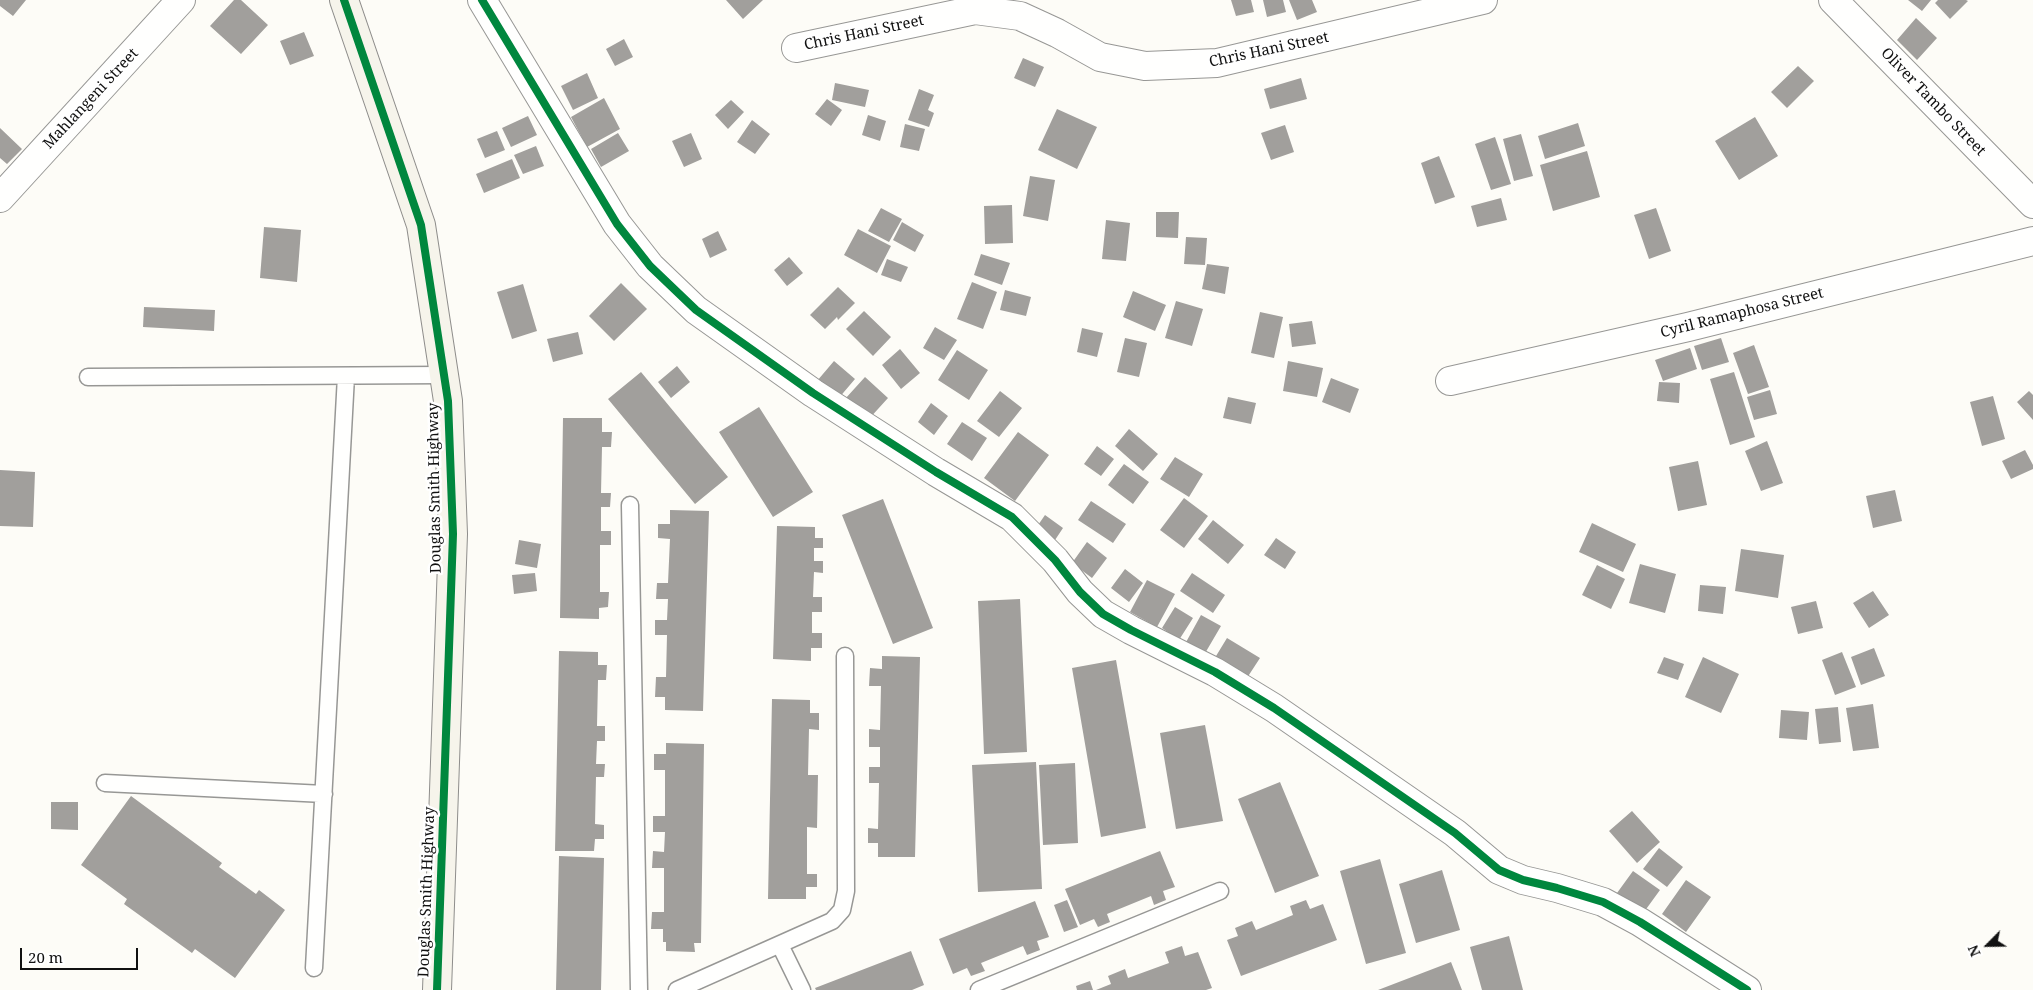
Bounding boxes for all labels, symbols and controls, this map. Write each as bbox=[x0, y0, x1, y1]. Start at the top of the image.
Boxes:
street label: Chris Hani Street bbox=[803, 12, 925, 54]
street label: Chris Hani Street bbox=[1208, 29, 1330, 71]
street label: Oliver Tambo Street bbox=[1877, 44, 1989, 160]
street label: Mahlangeni Street bbox=[40, 45, 142, 153]
street label: Cyril Ramaphosa Street bbox=[1659, 284, 1825, 342]
street label: Douglas Smith Highway bbox=[425, 403, 445, 573]
street label: Douglas Smith Highway bbox=[415, 806, 439, 978]
north arrow bbox=[1963, 920, 2013, 970]
scale bar bbox=[22, 938, 140, 970]
text: N bbox=[1963, 942, 1985, 960]
text: 20 m bbox=[28, 947, 63, 967]

